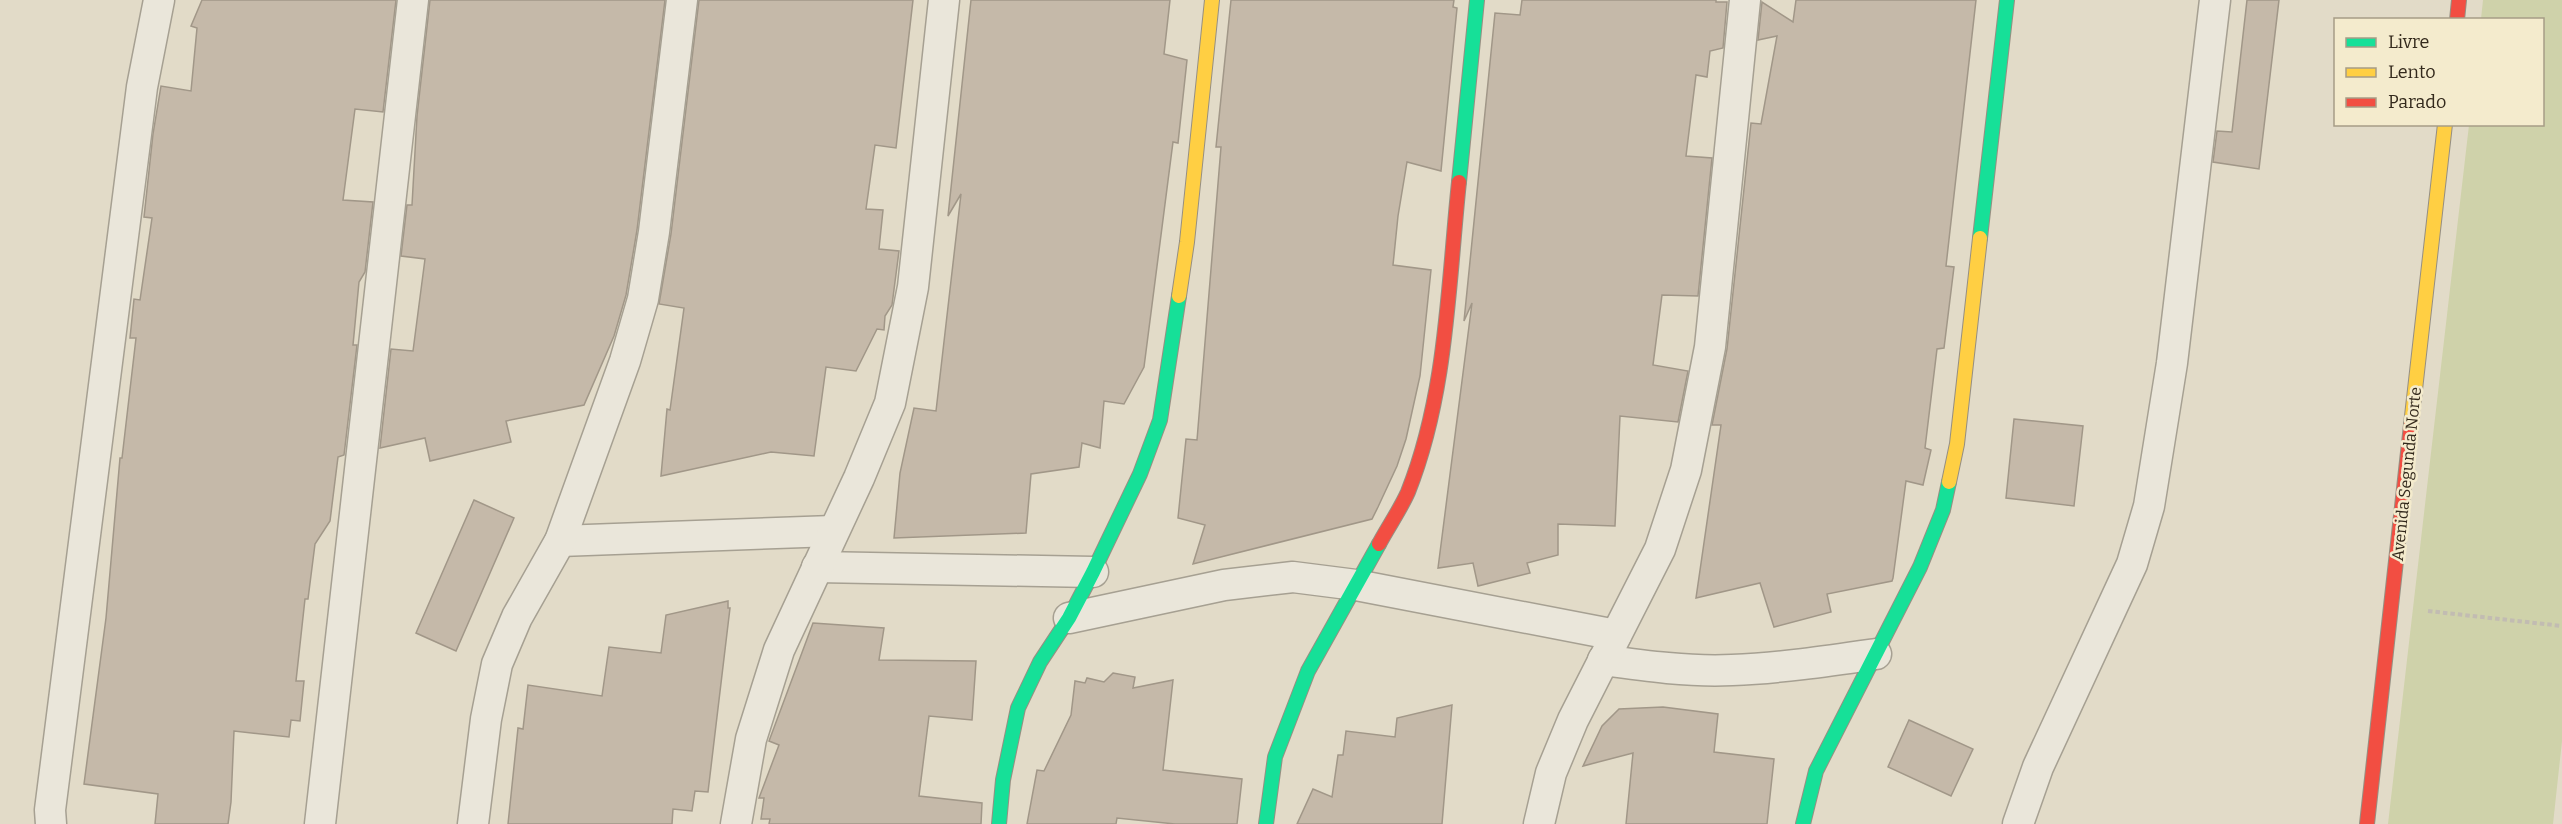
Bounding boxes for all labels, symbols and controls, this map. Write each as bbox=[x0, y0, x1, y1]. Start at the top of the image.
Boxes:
legend bbox=[2334, 18, 2544, 126]
text: Livre bbox=[2388, 31, 2429, 53]
text: Lento bbox=[2388, 61, 2436, 83]
text: Parado bbox=[2388, 91, 2446, 113]
street label: Avenida Segunda Norte bbox=[2388, 386, 2425, 562]

